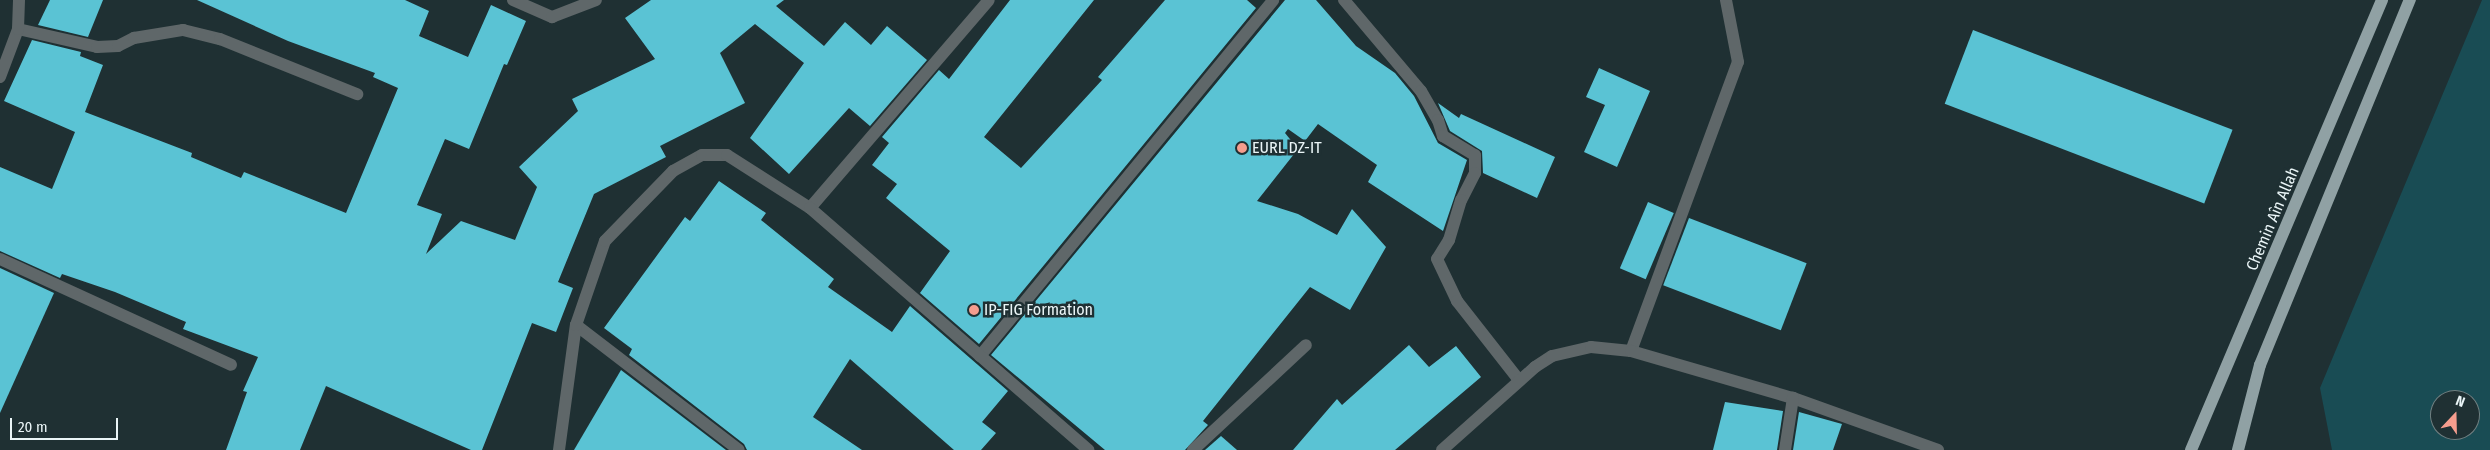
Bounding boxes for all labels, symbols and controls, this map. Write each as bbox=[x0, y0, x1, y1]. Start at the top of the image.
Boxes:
place label: EURL DZ-IT bbox=[1252, 138, 1322, 158]
marker: EURL DZ-IT bbox=[1236, 142, 1248, 154]
street label: Chemin Aîn Allah bbox=[2243, 164, 2303, 274]
place label: IP-FIG Formation bbox=[984, 300, 1093, 320]
marker: IP-FIG Formation bbox=[968, 304, 980, 316]
north arrow bbox=[2430, 390, 2480, 440]
text: N bbox=[2453, 392, 2467, 411]
scale bar bbox=[12, 408, 120, 440]
text: 20 m bbox=[18, 418, 48, 436]

